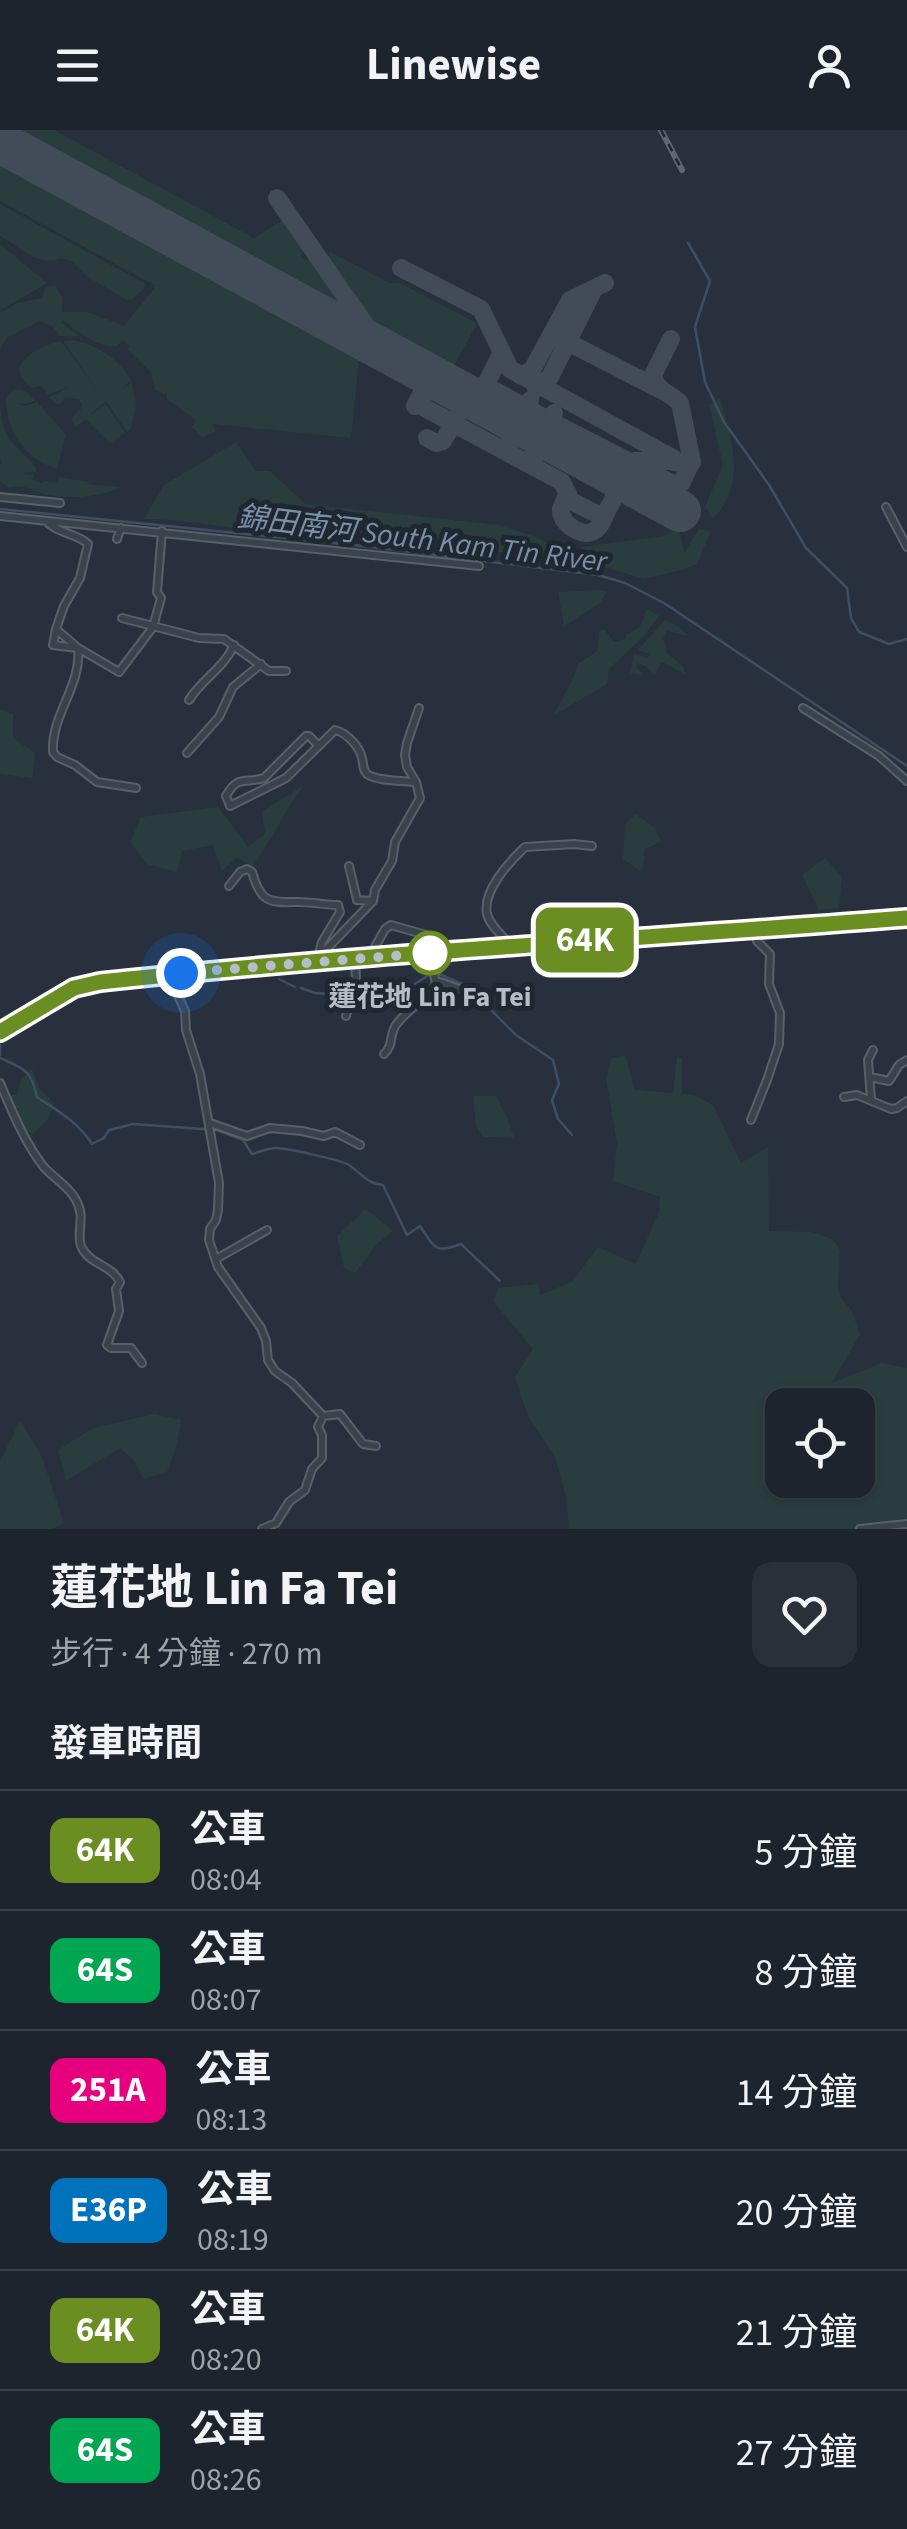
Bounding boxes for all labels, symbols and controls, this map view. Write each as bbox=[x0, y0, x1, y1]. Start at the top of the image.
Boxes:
text: Linewise bbox=[366, 33, 541, 97]
icon: menu bbox=[50, 38, 105, 93]
icon: person bbox=[802, 38, 857, 93]
water label: 錦田南河 South Kam Tin River bbox=[235, 495, 611, 584]
line badge: 64K bbox=[528, 908, 642, 972]
text: 64K bbox=[556, 915, 614, 965]
marker: 蓮花地 Lin Fa Tei bbox=[409, 932, 451, 974]
your location bbox=[156, 948, 206, 998]
place label: 蓮花地 Lin Fa Tei bbox=[328, 977, 532, 1017]
map controls bbox=[765, 1388, 875, 1498]
button: locate bbox=[765, 1388, 875, 1498]
text: 蓮花地 Lin Fa Tei bbox=[50, 1555, 398, 1623]
button: heart bbox=[752, 1562, 857, 1667]
text: 步行 · 4 分鐘 · 270 m bbox=[50, 1631, 322, 1677]
text: 發車時間 bbox=[50, 1717, 202, 1771]
text: 公車 bbox=[190, 1803, 266, 1857]
text: 64K bbox=[76, 1825, 134, 1875]
text: 5 分鐘 bbox=[755, 1826, 857, 1880]
text: 08:04 bbox=[190, 1857, 262, 1903]
text: 公車 bbox=[190, 1923, 266, 1977]
text: 64S bbox=[77, 1945, 133, 1995]
text: 8 分鐘 bbox=[755, 1946, 857, 2000]
text: 08:07 bbox=[190, 1977, 262, 2023]
text: 公車 bbox=[196, 2043, 272, 2097]
text: 251A bbox=[70, 2065, 146, 2115]
text: 14 分鐘 bbox=[736, 2066, 857, 2120]
text: 08:13 bbox=[196, 2097, 267, 2143]
text: 公車 bbox=[197, 2163, 273, 2217]
text: E36P bbox=[70, 2185, 147, 2235]
text: 20 分鐘 bbox=[736, 2186, 857, 2240]
text: 08:19 bbox=[197, 2217, 269, 2263]
text: 公車 bbox=[190, 2283, 266, 2337]
text: 64K bbox=[76, 2305, 134, 2355]
text: 21 分鐘 bbox=[736, 2306, 857, 2360]
text: 08:20 bbox=[190, 2337, 262, 2383]
text: 公車 bbox=[190, 2403, 266, 2457]
text: 64S bbox=[77, 2425, 133, 2475]
text: 27 分鐘 bbox=[736, 2426, 857, 2480]
text: 08:26 bbox=[190, 2457, 262, 2503]

